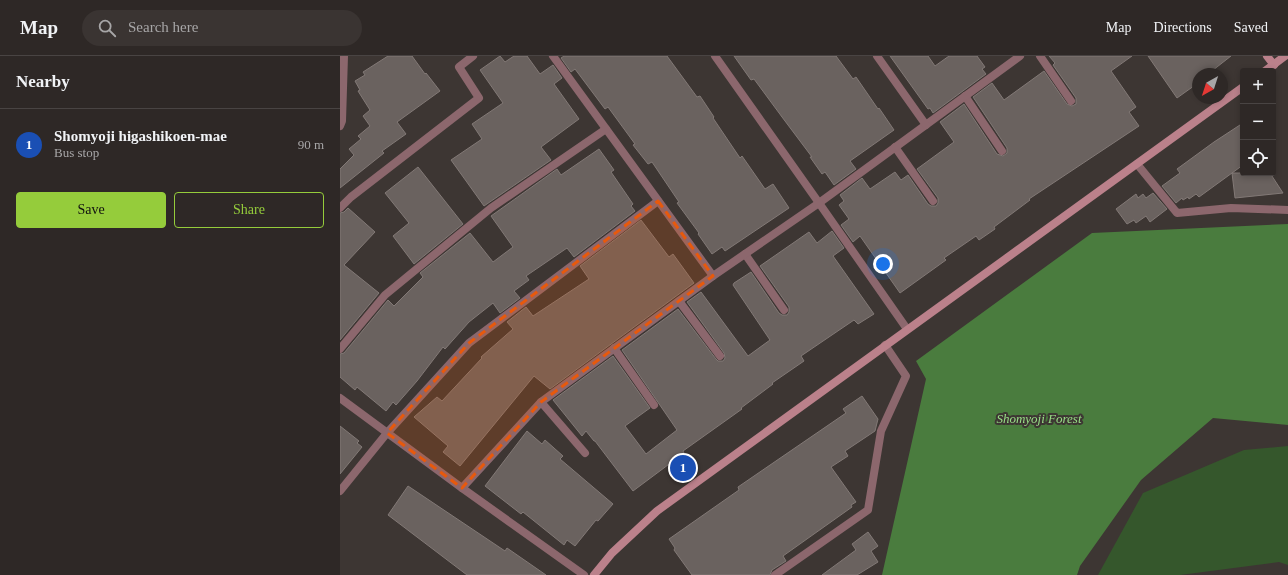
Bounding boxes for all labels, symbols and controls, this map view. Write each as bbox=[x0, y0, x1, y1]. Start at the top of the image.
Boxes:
search box bbox=[82, 10, 362, 46]
text: Map bbox=[20, 17, 58, 38]
icon: search bbox=[96, 17, 118, 39]
text: Search here bbox=[128, 19, 198, 35]
text: Map bbox=[1106, 20, 1131, 35]
text: Directions bbox=[1153, 20, 1212, 35]
text: Saved bbox=[1234, 20, 1268, 35]
north arrow bbox=[1192, 68, 1228, 104]
map controls bbox=[1240, 68, 1276, 176]
button: + bbox=[1240, 68, 1276, 104]
text: Nearby bbox=[16, 72, 70, 91]
button: − bbox=[1240, 104, 1276, 140]
text: Shomyoji higashikoen-mae bbox=[54, 128, 227, 144]
text: 1 bbox=[26, 137, 32, 152]
text: 90 m bbox=[298, 137, 324, 152]
button: locate bbox=[1240, 140, 1276, 176]
text: Bus stop bbox=[54, 145, 99, 160]
button: Save bbox=[16, 192, 166, 228]
button: Share bbox=[174, 192, 324, 228]
your location bbox=[873, 254, 893, 274]
park label: Shomyoji Forest bbox=[996, 411, 1082, 426]
pin: 1 bbox=[670, 453, 696, 483]

